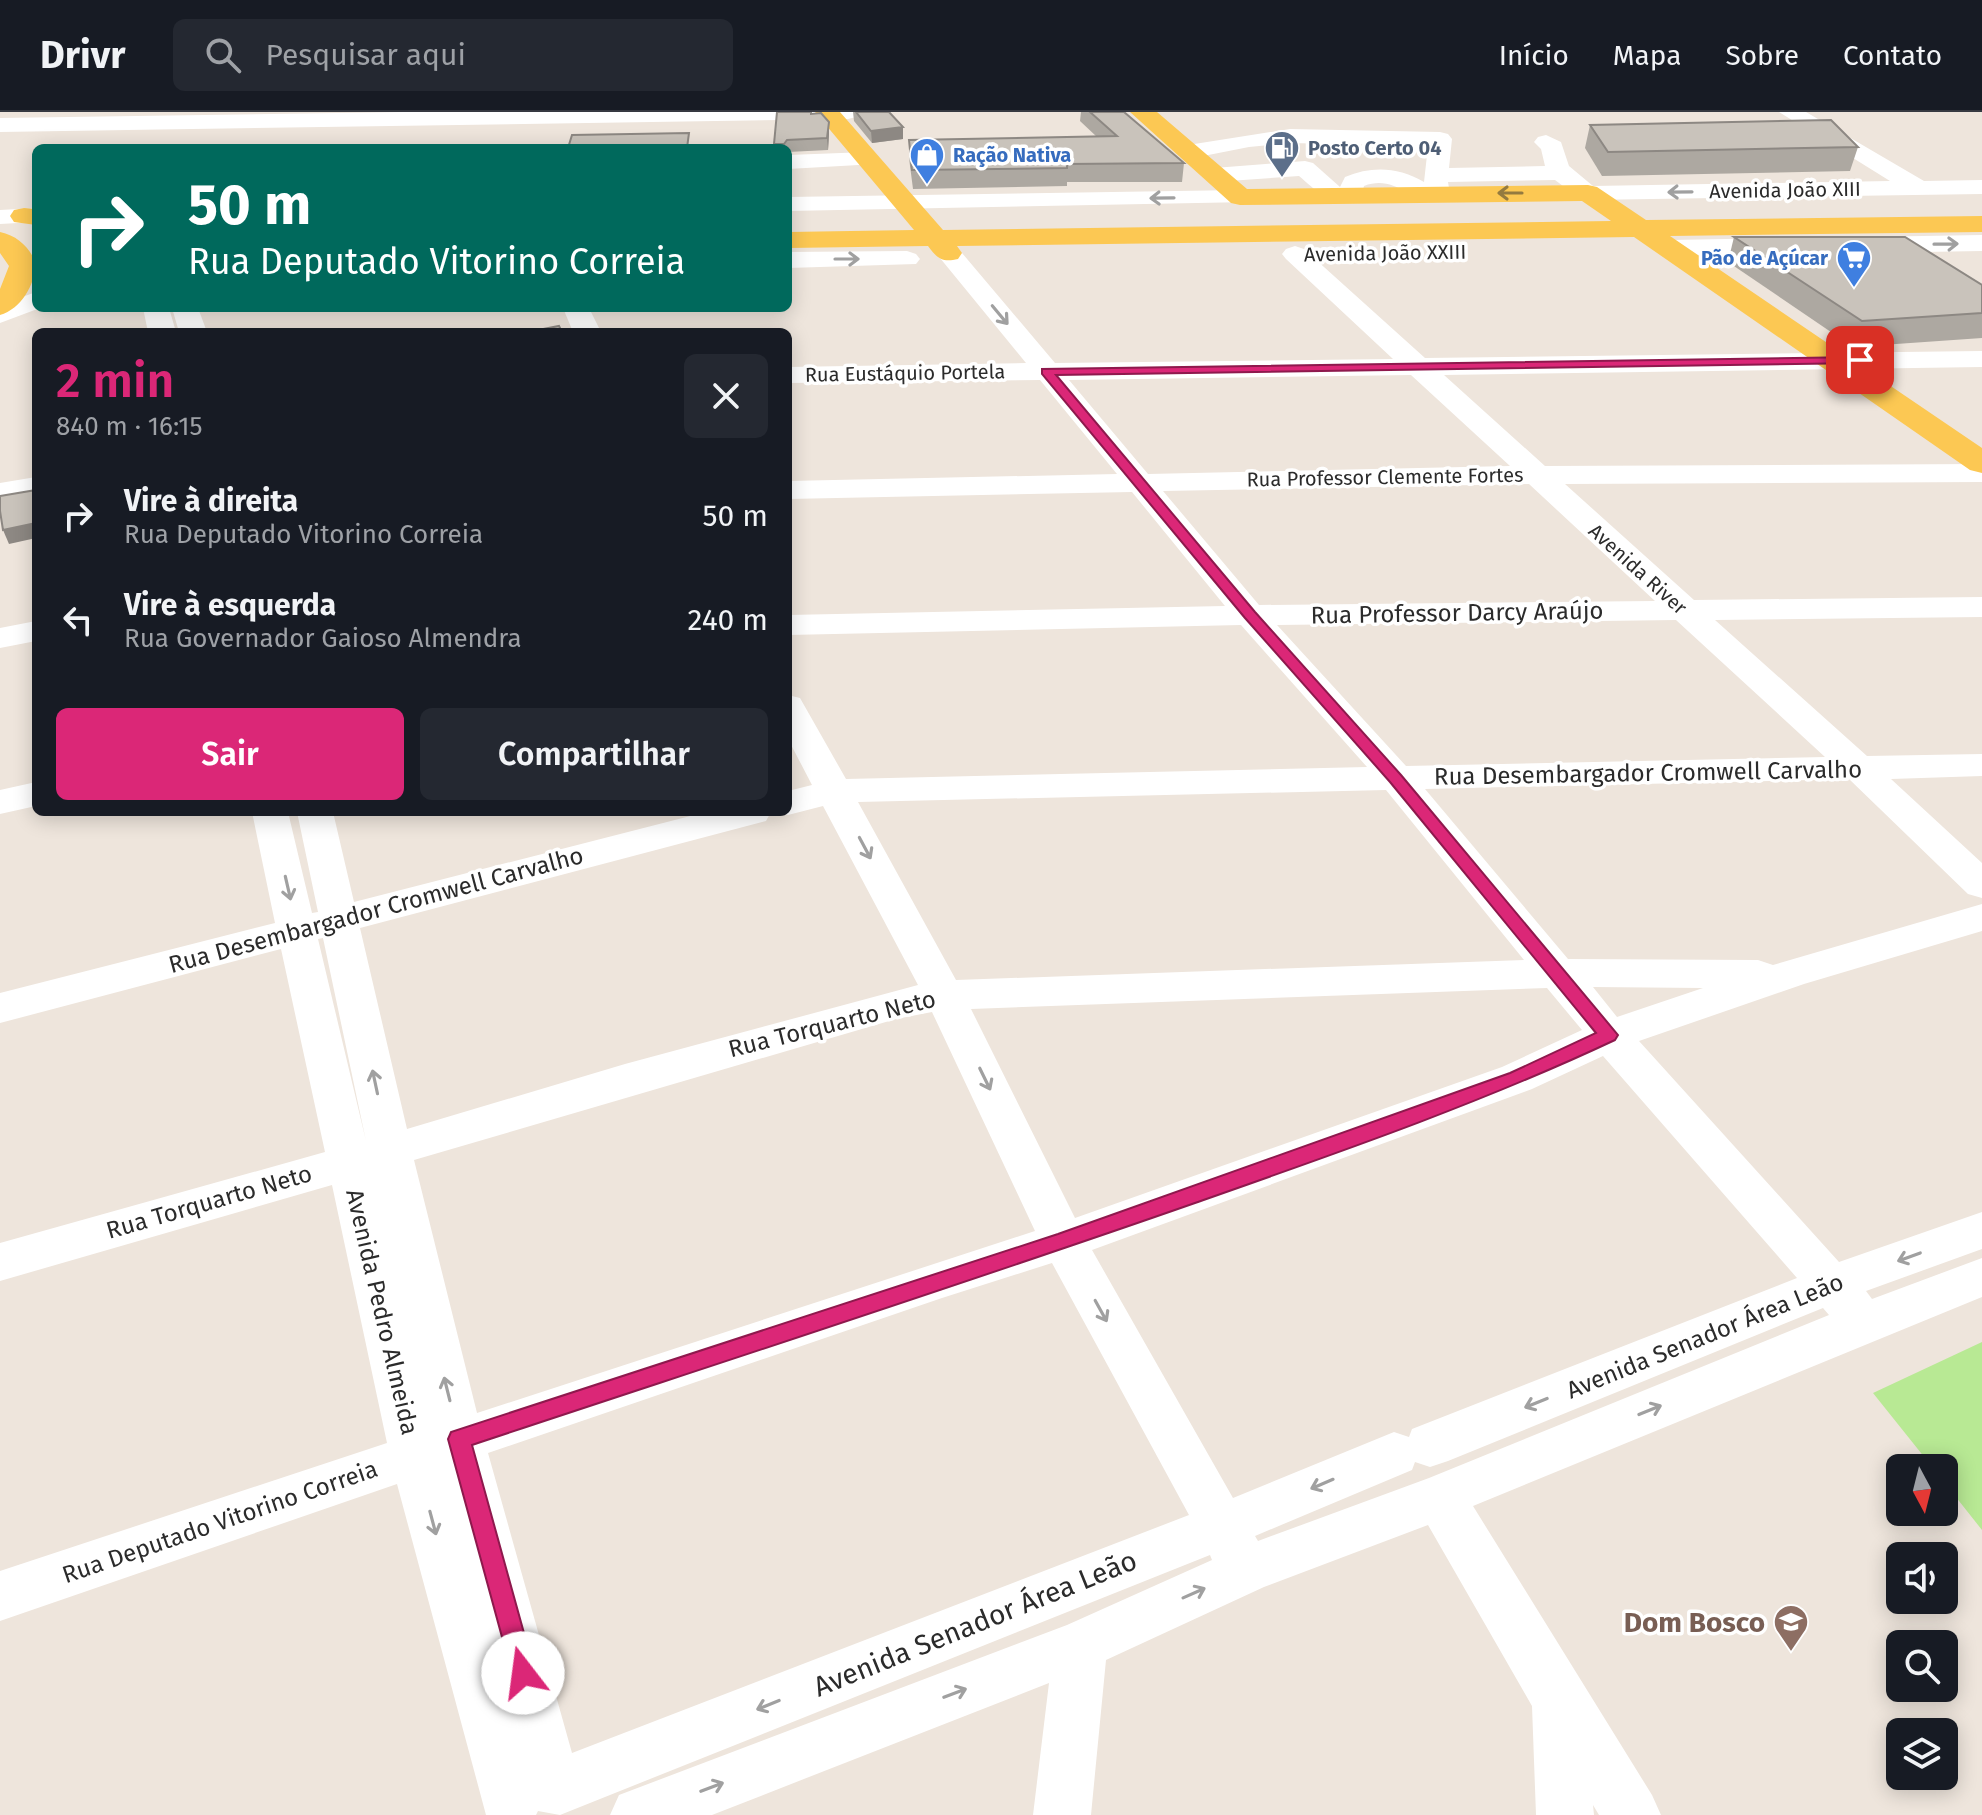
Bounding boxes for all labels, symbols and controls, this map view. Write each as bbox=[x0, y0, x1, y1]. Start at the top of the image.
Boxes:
search box bbox=[173, 19, 733, 91]
text: Drivr bbox=[40, 32, 125, 78]
icon: search bbox=[201, 33, 245, 77]
text: Pesquisar aqui bbox=[265, 37, 466, 73]
text: Início bbox=[1499, 39, 1569, 72]
text: Mapa bbox=[1613, 39, 1681, 72]
text: Sobre bbox=[1725, 39, 1799, 72]
text: Contato bbox=[1843, 39, 1942, 72]
fuel station icon: Posto Certo 04 bbox=[1263, 129, 1301, 179]
shop icon: Ração Nativa bbox=[908, 136, 946, 186]
place label: Posto Certo 04 bbox=[1308, 136, 1441, 160]
place label: Ração Nativa bbox=[953, 143, 1071, 167]
text: 50 m bbox=[188, 172, 311, 239]
icon: right bbox=[56, 176, 160, 280]
street label: Avenida João XIII bbox=[1709, 177, 1861, 203]
one-way arrow bbox=[1667, 184, 1694, 199]
one-way arrow bbox=[1497, 186, 1524, 201]
one-way arrow bbox=[1149, 191, 1176, 206]
one-way arrow bbox=[1932, 236, 1959, 252]
supermarket icon: Pão de Açúcar bbox=[1835, 239, 1873, 289]
text: Rua Deputado Vitorino Correia bbox=[188, 240, 685, 284]
street label: Avenida João XXIII bbox=[1304, 240, 1466, 266]
place label: Pão de Açúcar bbox=[1701, 246, 1829, 270]
one-way arrow bbox=[833, 251, 860, 267]
one-way arrow bbox=[991, 304, 1009, 325]
pin bbox=[1826, 326, 1894, 394]
icon: arrive bbox=[1838, 338, 1882, 382]
text: 2 min bbox=[56, 352, 174, 410]
button: close bbox=[684, 354, 768, 438]
street label: Rua Eustáquio Portela bbox=[805, 359, 1005, 387]
text: 840 m · 16:15 bbox=[56, 411, 202, 442]
street label: Rua Professor Clemente Fortes bbox=[1246, 463, 1524, 491]
text: Vire à direita bbox=[124, 483, 298, 519]
icon: right bbox=[56, 494, 100, 538]
text: 50 m bbox=[703, 498, 768, 534]
text: Rua Deputado Vitorino Correia bbox=[124, 519, 483, 550]
street label: Avenida River bbox=[1584, 519, 1692, 620]
text: Vire à esquerda bbox=[124, 587, 336, 623]
street label: Rua Professor Darcy Araújo bbox=[1310, 596, 1604, 630]
icon: left bbox=[56, 598, 100, 642]
text: 240 m bbox=[688, 602, 768, 638]
text: Rua Governador Gaioso Almendra bbox=[124, 623, 522, 654]
button: Sair bbox=[56, 708, 404, 800]
button: Compartilhar bbox=[420, 708, 768, 800]
street label: Rua Desembargador Cromwell Carvalho bbox=[1434, 755, 1862, 791]
one-way arrow bbox=[858, 836, 873, 860]
street label: Rua Desembargador Cromwell Carvalho bbox=[166, 841, 586, 979]
one-way arrow bbox=[281, 875, 296, 900]
street label: Rua Torquarto Neto bbox=[725, 985, 939, 1063]
one-way arrow bbox=[978, 1067, 993, 1091]
one-way arrow bbox=[367, 1070, 382, 1095]
street label: Rua Torquarto Neto bbox=[103, 1159, 315, 1245]
street label: Avenida Pedro Almeida bbox=[340, 1186, 424, 1438]
one-way arrow bbox=[1897, 1251, 1921, 1265]
street label: Avenida Senador Área Leão bbox=[1562, 1267, 1848, 1404]
one-way arrow bbox=[1094, 1299, 1109, 1323]
one-way arrow bbox=[439, 1377, 454, 1403]
one-way arrow bbox=[1524, 1397, 1549, 1411]
one-way arrow bbox=[1637, 1402, 1662, 1416]
north arrow bbox=[1886, 1454, 1958, 1526]
map controls bbox=[1886, 1454, 1958, 1790]
street label: Rua Deputado Vitorino Correia bbox=[59, 1455, 381, 1589]
one-way arrow bbox=[1310, 1477, 1335, 1492]
one-way arrow bbox=[426, 1510, 441, 1536]
button: sound bbox=[1886, 1542, 1958, 1614]
street label: Avenida Senador Área Leão bbox=[809, 1543, 1142, 1703]
one-way arrow bbox=[1182, 1585, 1206, 1600]
school or university icon: Dom Bosco bbox=[1772, 1603, 1810, 1653]
place label: Dom Bosco bbox=[1624, 1606, 1765, 1639]
button: search bbox=[1886, 1630, 1958, 1702]
position arrow bbox=[481, 1631, 565, 1715]
one-way arrow bbox=[942, 1685, 967, 1699]
one-way arrow bbox=[756, 1699, 781, 1713]
button: layers bbox=[1886, 1718, 1958, 1790]
one-way arrow bbox=[699, 1779, 724, 1793]

